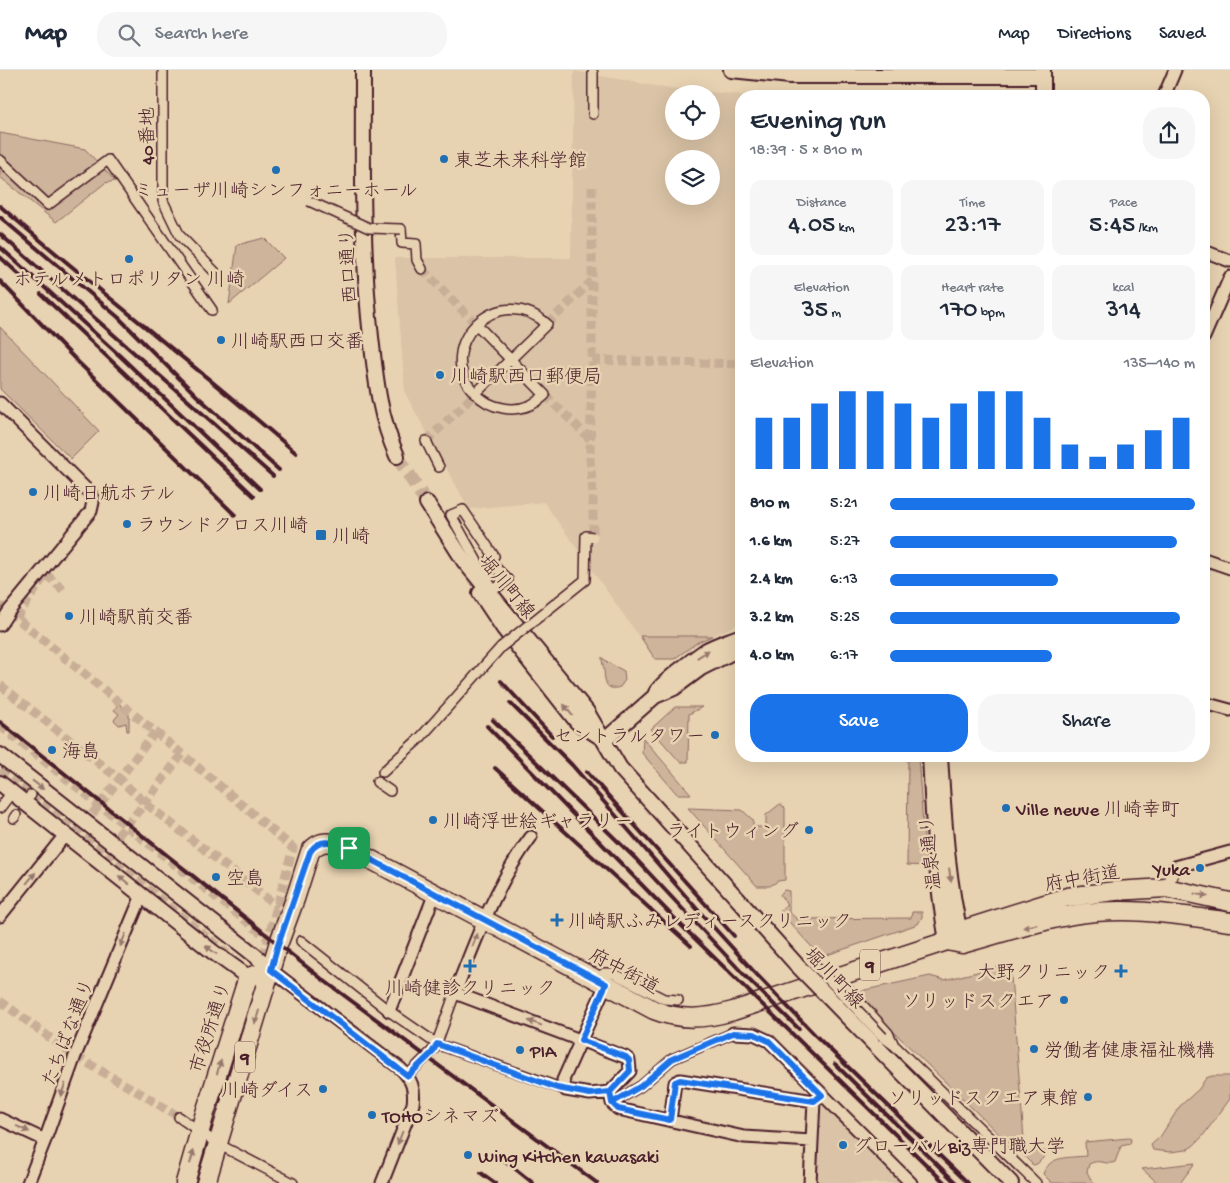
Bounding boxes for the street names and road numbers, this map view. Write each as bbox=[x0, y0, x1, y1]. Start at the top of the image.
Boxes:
street label: 40番地 bbox=[137, 107, 161, 165]
street label: 西口通り bbox=[337, 227, 364, 304]
street label: 堀川町線 bbox=[472, 551, 539, 625]
street label: 温泉通り bbox=[916, 814, 948, 892]
street label: 府中街道 bbox=[1043, 862, 1122, 898]
street label: 堀川町線 bbox=[798, 943, 868, 1015]
street label: 府中街道 bbox=[584, 944, 663, 1001]
road number: 9 bbox=[860, 950, 880, 980]
street label: たちばな通り bbox=[39, 976, 101, 1090]
street label: 市役所通り bbox=[186, 979, 238, 1077]
road number: 9 bbox=[235, 1042, 255, 1072]

